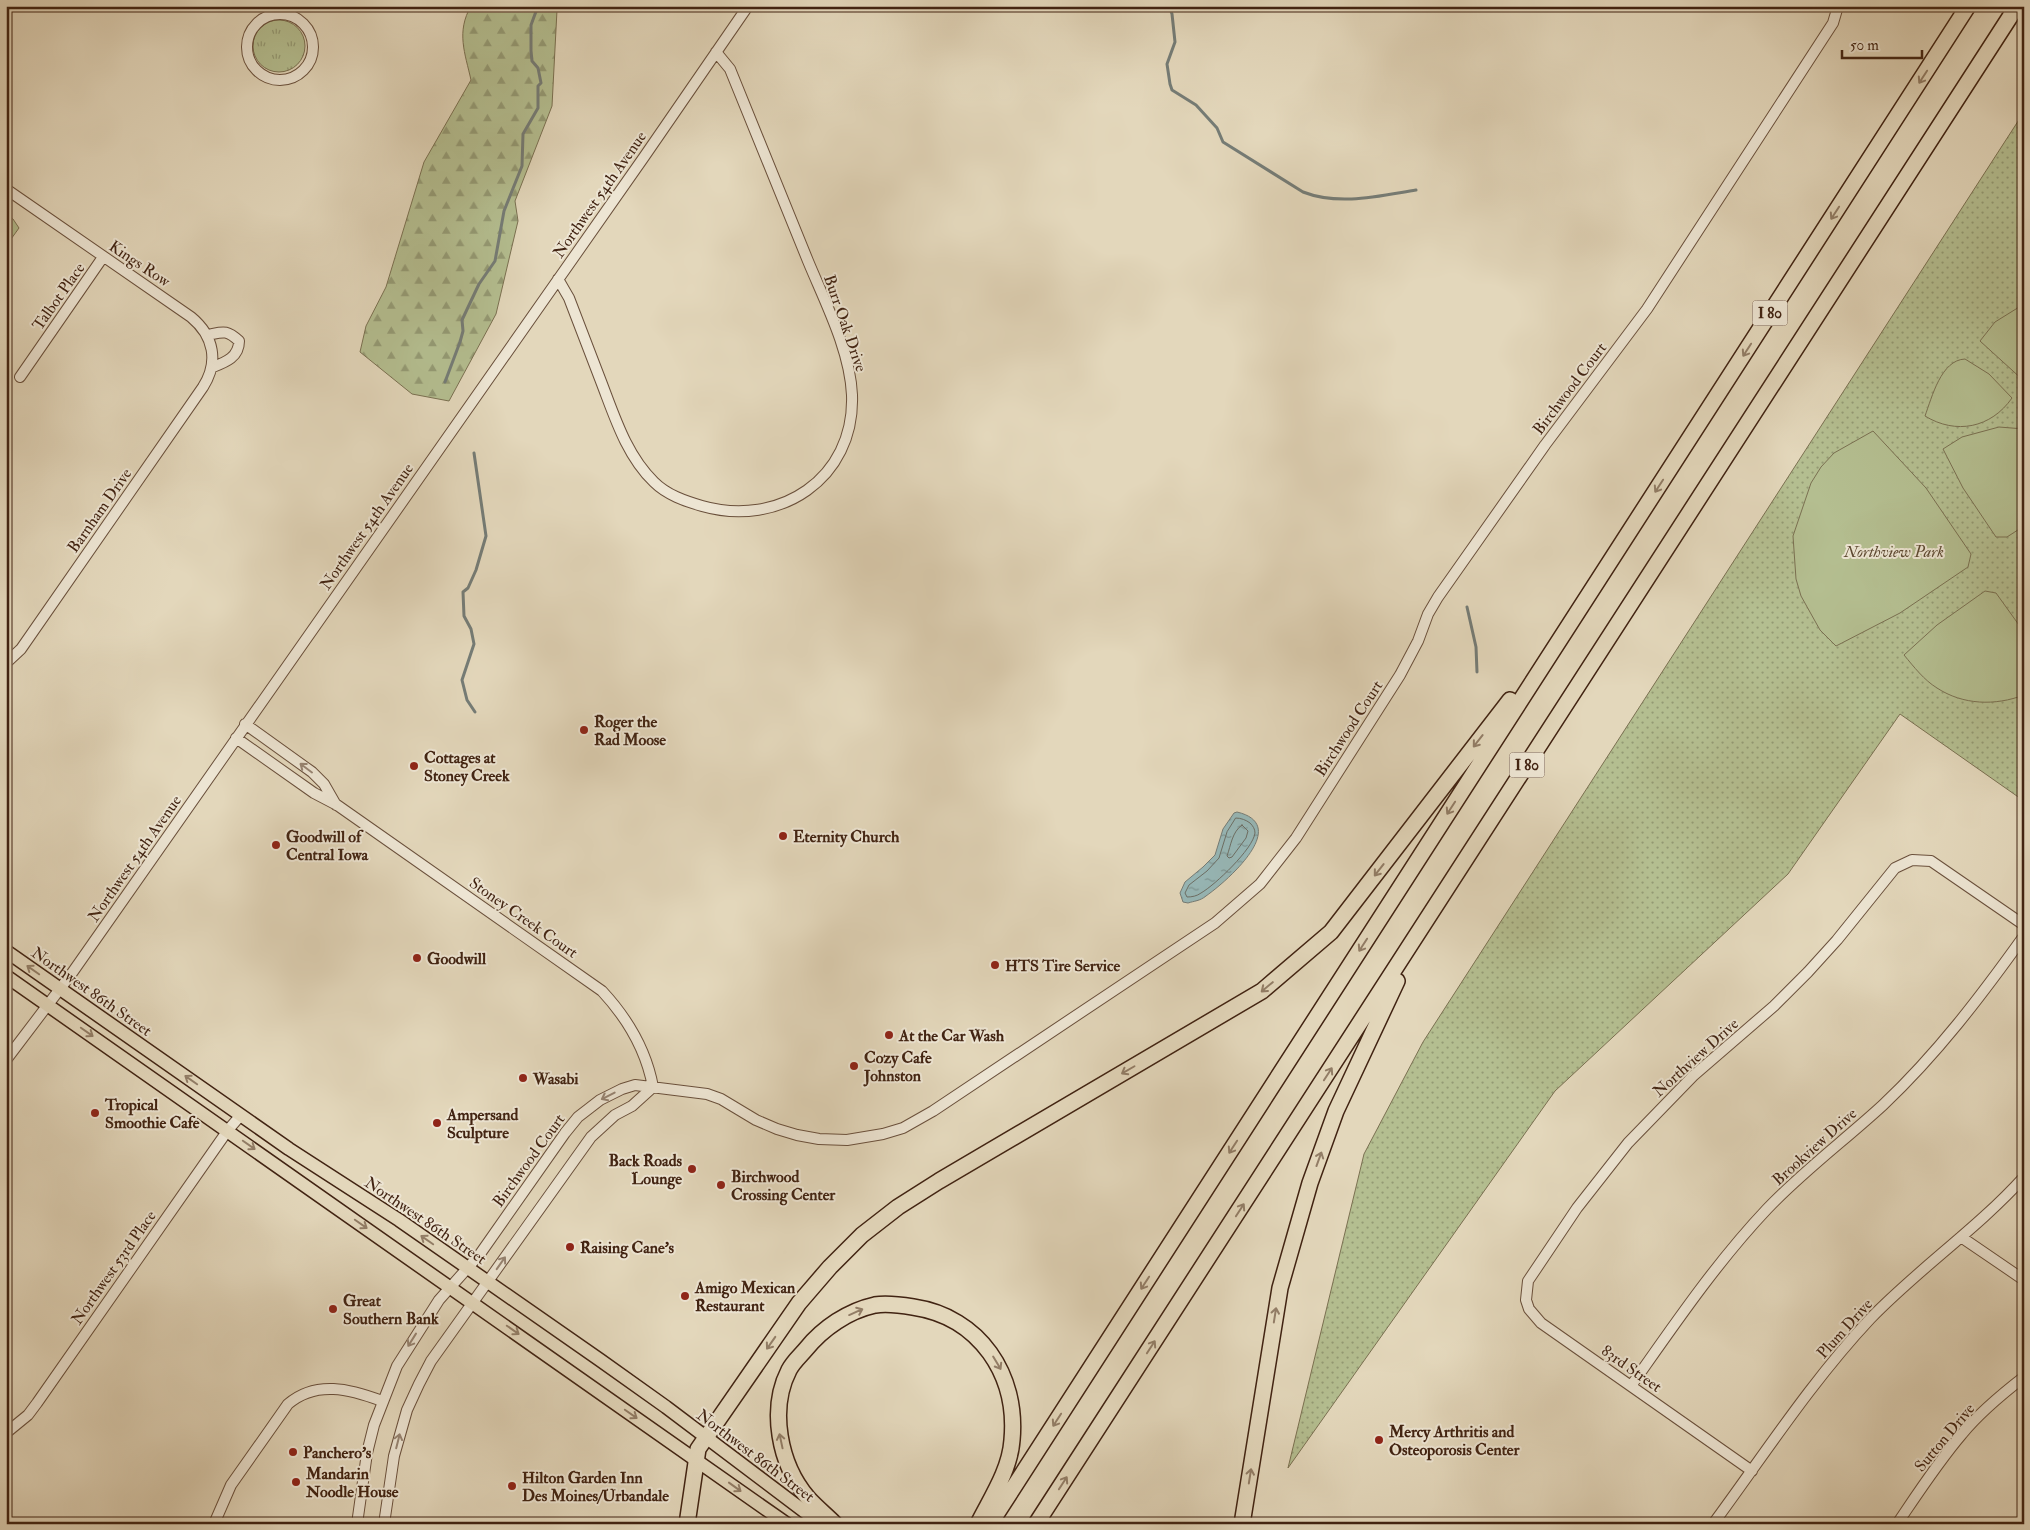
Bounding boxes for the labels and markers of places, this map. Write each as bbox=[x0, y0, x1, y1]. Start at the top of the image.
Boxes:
place label: Roger the Rad Moose bbox=[594, 712, 666, 750]
marker: Roger the Rad Moose bbox=[578, 724, 590, 736]
place label: Cottages at Stoney Creek bbox=[424, 748, 510, 787]
marker: Cottages at Stoney Creek bbox=[408, 760, 420, 772]
place label: Goodwill of Central Iowa bbox=[286, 827, 368, 865]
place label: Eternity Church bbox=[793, 827, 900, 848]
marker: Eternity Church bbox=[777, 830, 789, 842]
marker: Goodwill of Central Iowa bbox=[270, 839, 282, 851]
place label: Goodwill bbox=[427, 949, 487, 969]
marker: Goodwill bbox=[411, 952, 423, 964]
place label: HTS Tire Service bbox=[1005, 956, 1120, 976]
marker: HTS Tire Service bbox=[989, 959, 1001, 971]
place label: At the Car Wash bbox=[898, 1026, 1005, 1046]
marker: At the Car Wash bbox=[883, 1029, 895, 1041]
place label: Cozy Cafe Johnston bbox=[863, 1048, 932, 1087]
marker: Cozy Cafe Johnston bbox=[848, 1060, 860, 1072]
place label: Wasabi bbox=[532, 1069, 579, 1089]
marker: Wasabi bbox=[517, 1072, 529, 1084]
place label: Tropical Smoothie Cafe bbox=[104, 1095, 200, 1133]
place label: Ampersand Sculpture bbox=[446, 1105, 519, 1144]
marker: Tropical Smoothie Cafe bbox=[89, 1107, 101, 1119]
marker: Ampersand Sculpture bbox=[431, 1117, 443, 1129]
place label: Back Roads Lounge bbox=[609, 1151, 683, 1190]
marker: Back Roads Lounge bbox=[686, 1163, 698, 1175]
place label: Birchwood Crossing Center bbox=[731, 1167, 836, 1206]
marker: Birchwood Crossing Center bbox=[715, 1179, 727, 1191]
place label: Raising Cane's bbox=[580, 1238, 675, 1259]
marker: Raising Cane's bbox=[564, 1241, 576, 1253]
place label: Amigo Mexican Restaurant bbox=[694, 1278, 796, 1316]
marker: Amigo Mexican Restaurant bbox=[679, 1290, 691, 1302]
place label: Great Southern Bank bbox=[343, 1291, 439, 1329]
marker: Great Southern Bank bbox=[327, 1303, 339, 1315]
place label: Mercy Arthritis and Osteoporosis Center bbox=[1388, 1422, 1521, 1461]
marker: Mercy Arthritis and Osteoporosis Center bbox=[1373, 1434, 1385, 1446]
place label: Panchero's bbox=[303, 1443, 372, 1463]
marker: Panchero's bbox=[287, 1446, 299, 1458]
place label: Mandarin Noodle House bbox=[305, 1464, 399, 1502]
place label: Hilton Garden Inn Des Moines/Urbandale bbox=[522, 1468, 669, 1506]
marker: Mandarin Noodle House bbox=[290, 1476, 302, 1488]
marker: Hilton Garden Inn Des Moines/Urbandale bbox=[506, 1480, 518, 1492]

